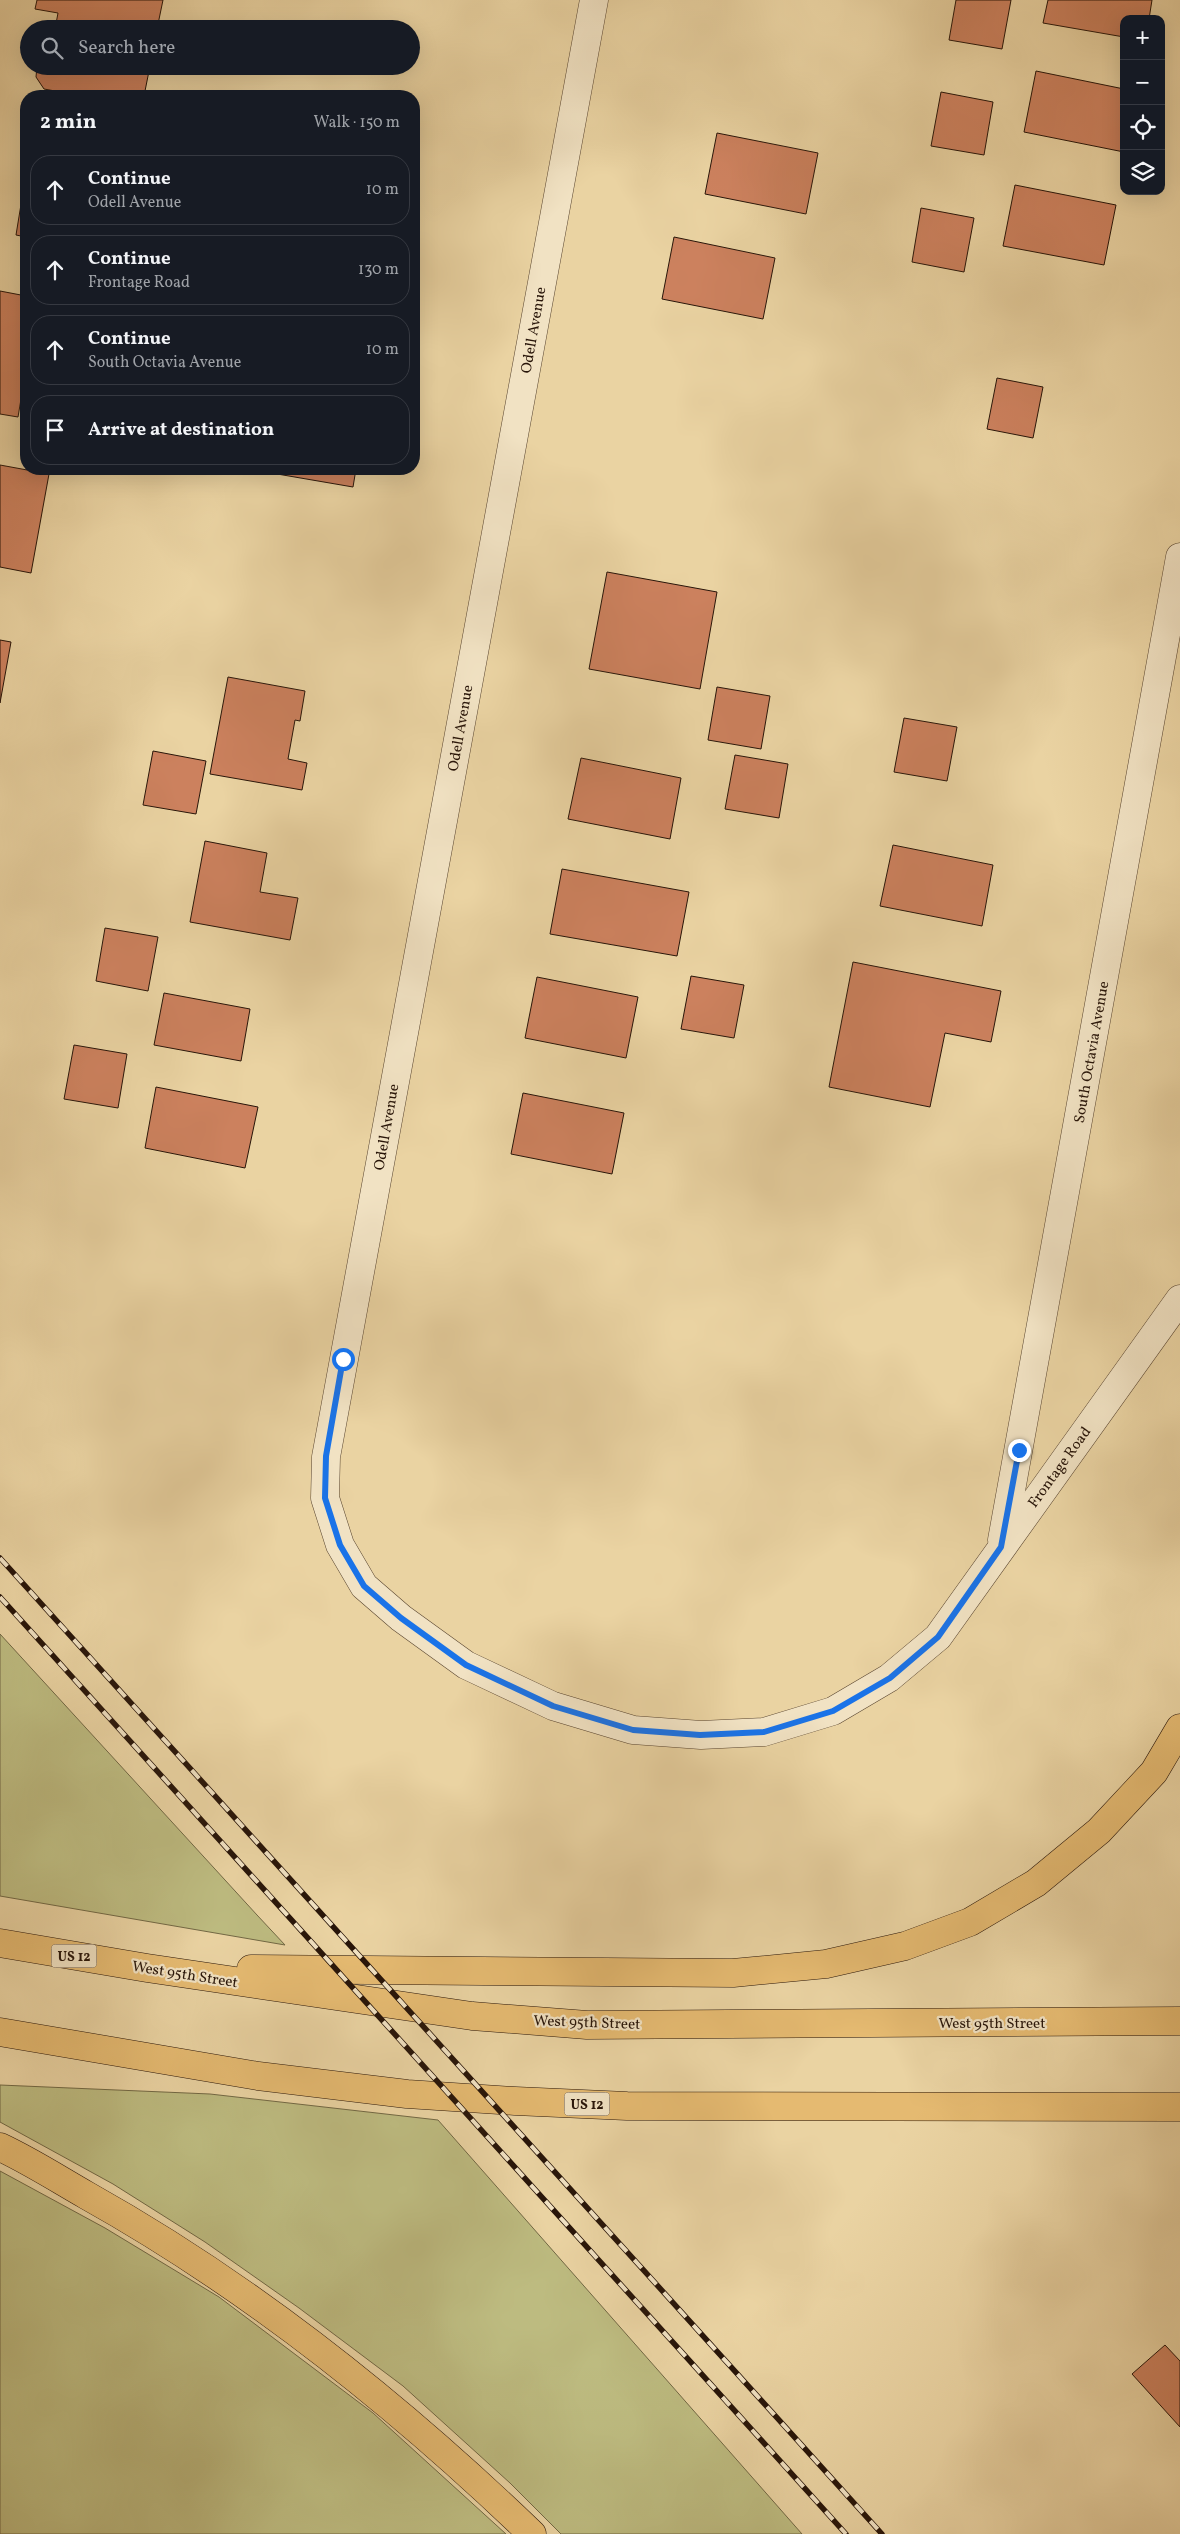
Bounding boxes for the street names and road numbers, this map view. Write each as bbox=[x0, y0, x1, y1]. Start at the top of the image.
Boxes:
street label: Odell Avenue bbox=[517, 285, 552, 375]
street label: Odell Avenue bbox=[444, 683, 479, 773]
street label: South Octavia Avenue bbox=[1070, 980, 1115, 1125]
street label: Odell Avenue bbox=[370, 1082, 405, 1172]
street label: Frontage Road bbox=[1024, 1423, 1097, 1513]
road number: US 12 bbox=[52, 1944, 96, 1968]
street label: West 95th Street bbox=[130, 1957, 239, 1994]
street label: West 95th Street bbox=[533, 2011, 641, 2036]
street label: West 95th Street bbox=[938, 2014, 1046, 2035]
road number: US 12 bbox=[564, 2092, 610, 2116]

